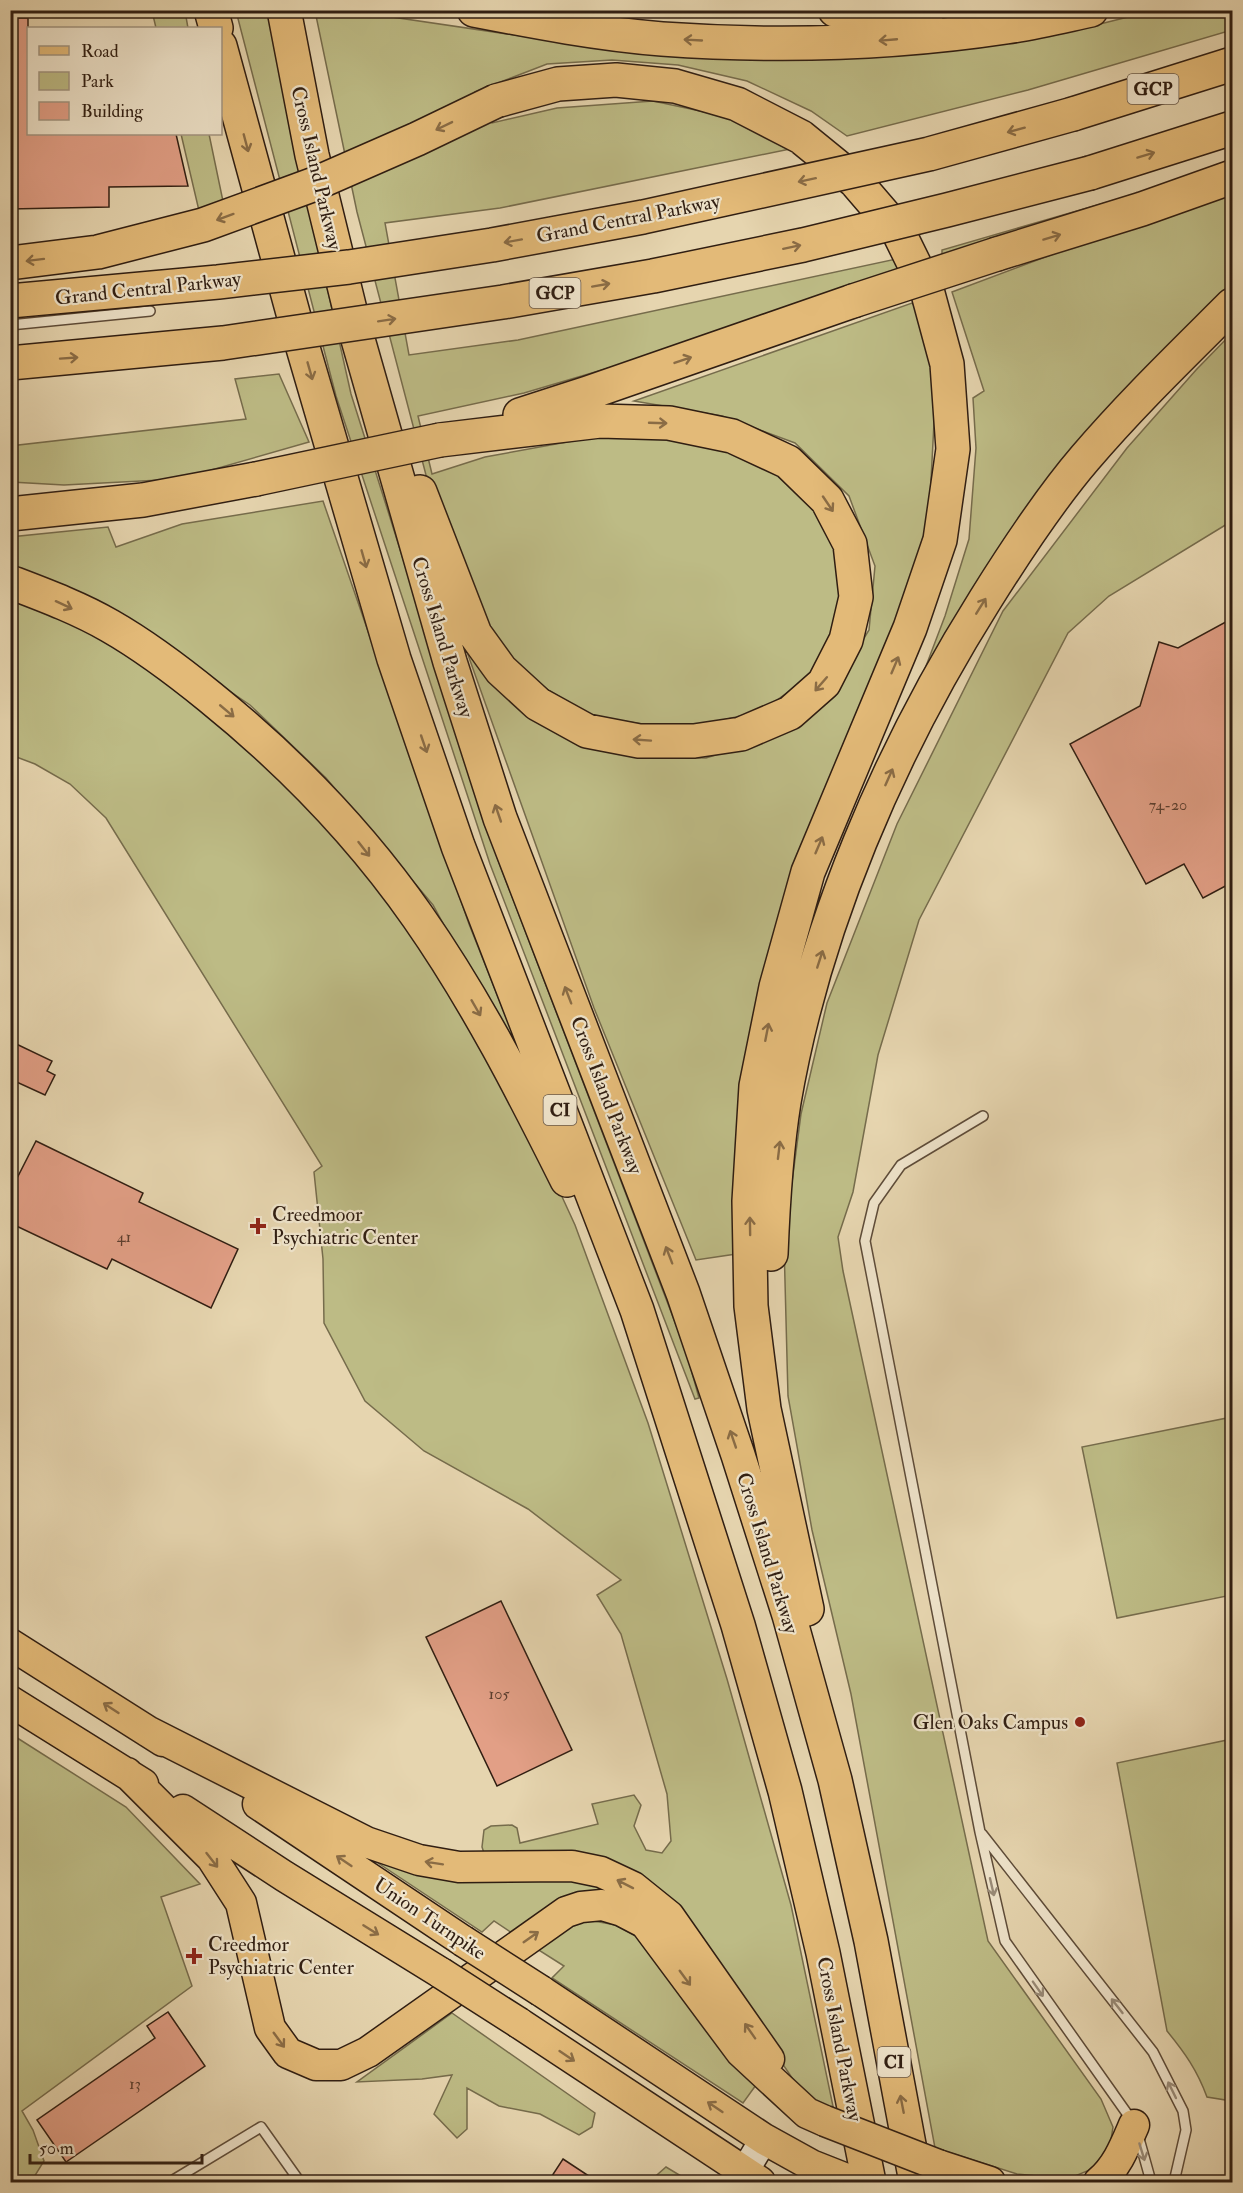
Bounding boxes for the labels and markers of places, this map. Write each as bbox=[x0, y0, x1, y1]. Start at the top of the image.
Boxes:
place label: Creedmoor Psychiatric Center bbox=[272, 1202, 418, 1250]
marker: Creedmoor Psychiatric Center bbox=[249, 1217, 267, 1235]
place label: Glen Oaks Campus bbox=[913, 1710, 1068, 1736]
marker: Glen Oaks Campus bbox=[1073, 1715, 1087, 1729]
place label: Creedmor Psychiatric Center bbox=[208, 1932, 354, 1980]
marker: Creedmor Psychiatric Center bbox=[185, 1947, 203, 1965]

